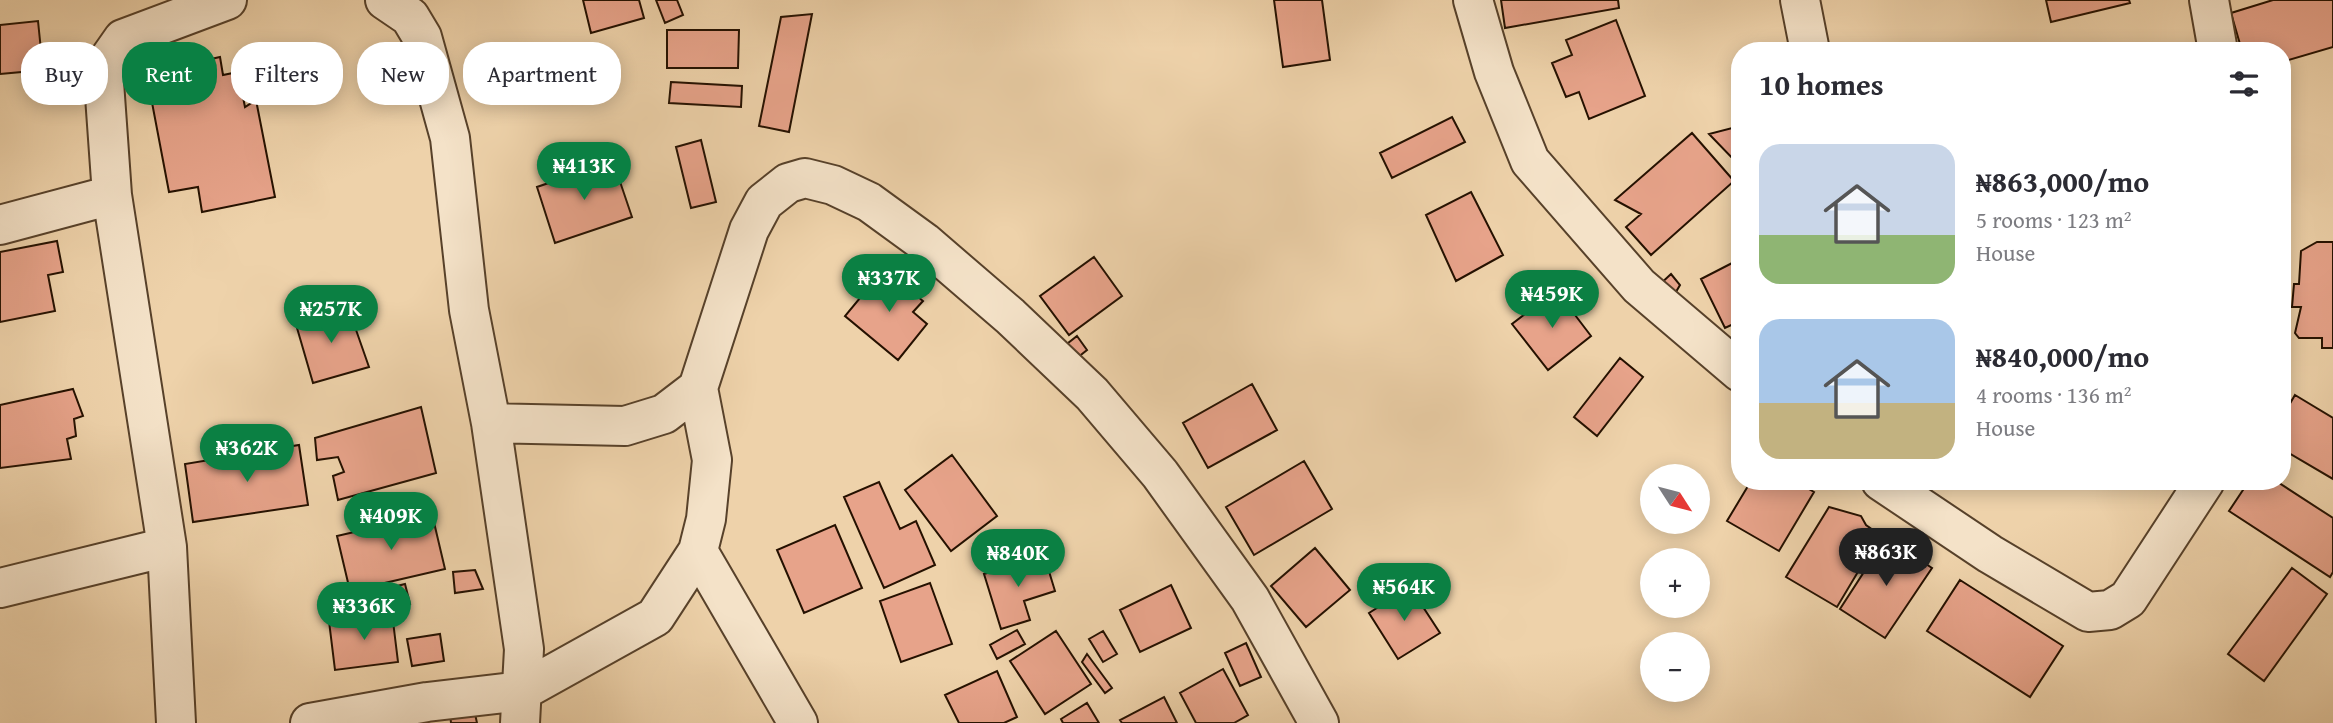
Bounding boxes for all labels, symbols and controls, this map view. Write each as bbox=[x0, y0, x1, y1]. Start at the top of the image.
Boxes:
chip: Buy bbox=[21, 42, 108, 105]
chip: Rent bbox=[122, 42, 217, 105]
chip: Filters bbox=[231, 42, 343, 105]
chip: New bbox=[357, 42, 449, 105]
chip: Apartment bbox=[463, 42, 621, 105]
text: 10 homes bbox=[1759, 62, 1884, 106]
icon: filters bbox=[2225, 65, 2263, 103]
pin: ₦413K bbox=[535, 142, 633, 202]
text: ₦413K bbox=[553, 148, 615, 181]
text: ₦863,000/mo bbox=[1976, 159, 2149, 203]
icon: home bbox=[1815, 172, 1899, 256]
text: 5 rooms · 123 m² bbox=[1976, 203, 2131, 236]
text: House bbox=[1976, 236, 2035, 269]
pin: ₦337K bbox=[840, 254, 938, 314]
text: ₦337K bbox=[858, 260, 920, 293]
pin: ₦459K bbox=[1503, 270, 1601, 330]
text: ₦459K bbox=[1521, 276, 1583, 309]
pin: ₦257K bbox=[282, 286, 380, 345]
text: ₦257K bbox=[300, 291, 362, 324]
text: ₦840,000/mo bbox=[1976, 334, 2149, 378]
icon: home bbox=[1815, 347, 1899, 431]
text: 4 rooms · 136 m² bbox=[1976, 378, 2131, 411]
text: House bbox=[1976, 411, 2035, 444]
pin: ₦362K bbox=[198, 424, 296, 484]
text: ₦362K bbox=[216, 430, 278, 463]
north arrow bbox=[1640, 464, 1710, 534]
map controls bbox=[1640, 464, 1710, 702]
pin: ₦409K bbox=[342, 492, 440, 552]
text: ₦409K bbox=[360, 498, 422, 531]
pin: ₦863K bbox=[1837, 528, 1935, 588]
pin: ₦840K bbox=[969, 530, 1067, 589]
text: ₦863K bbox=[1855, 534, 1917, 567]
text: ₦840K bbox=[987, 535, 1049, 568]
button: + bbox=[1640, 548, 1710, 618]
pin: ₦564K bbox=[1355, 564, 1453, 623]
text: ₦564K bbox=[1373, 569, 1435, 602]
pin: ₦336K bbox=[315, 582, 413, 642]
text: ₦336K bbox=[333, 588, 395, 621]
button: − bbox=[1640, 632, 1710, 702]

